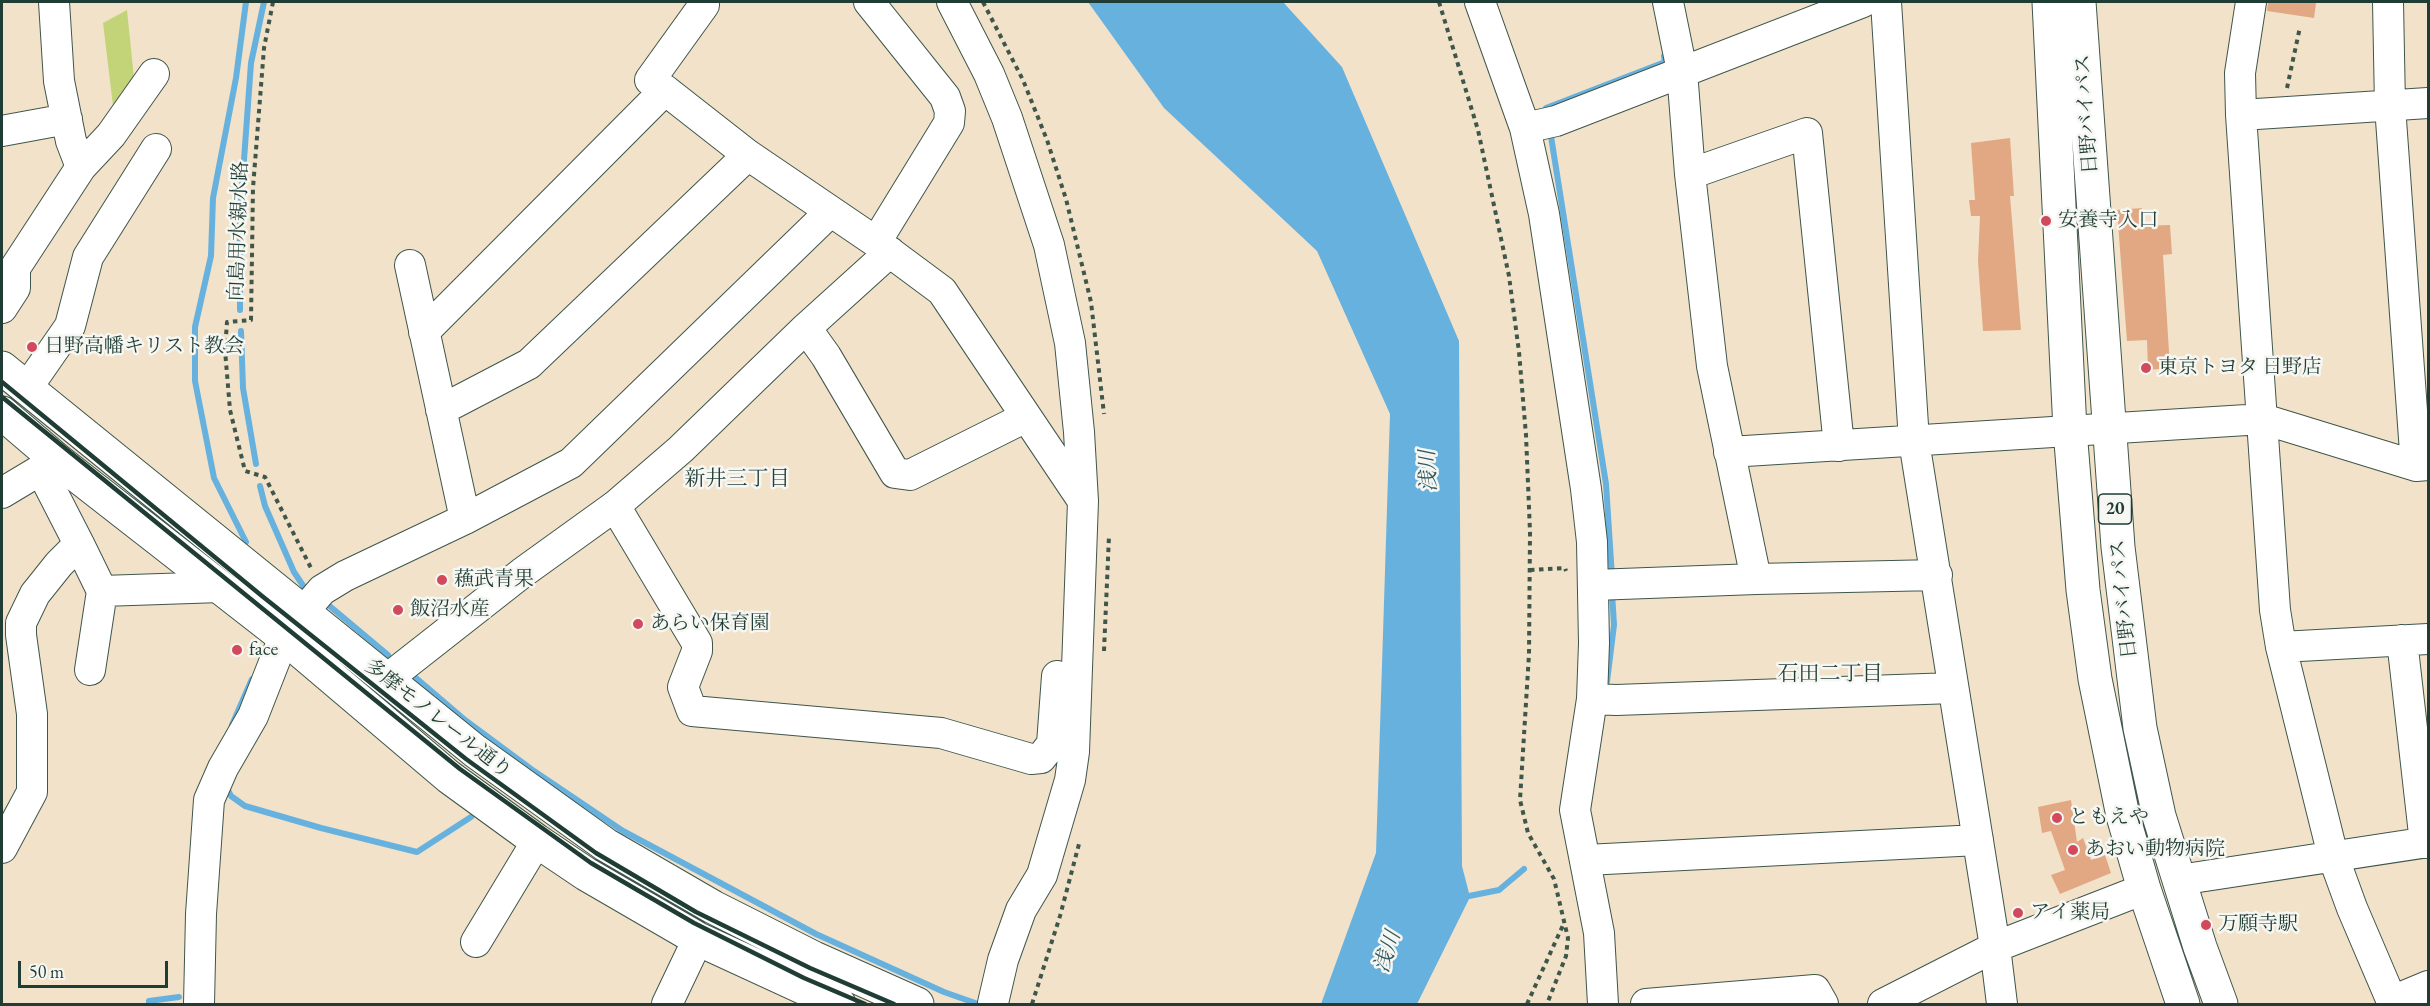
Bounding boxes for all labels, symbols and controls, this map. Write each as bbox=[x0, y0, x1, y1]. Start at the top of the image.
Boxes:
street label: 日野バイパス bbox=[2071, 53, 2103, 175]
street label: 向島用水親水路 bbox=[225, 161, 253, 301]
place label: 安養寺入口 bbox=[2058, 209, 2158, 233]
marker: 安養寺入口 bbox=[2039, 214, 2053, 228]
place label: 日野高幡キリスト教会 bbox=[44, 335, 244, 359]
marker: 日野高幡キリスト教会 bbox=[25, 340, 39, 354]
place label: 東京トヨタ 日野店 bbox=[2158, 356, 2322, 380]
marker: 東京トヨタ 日野店 bbox=[2139, 361, 2153, 375]
water label: 浅川 bbox=[1415, 449, 1443, 493]
district label: 新井三丁目 bbox=[685, 466, 789, 492]
road number: 20 bbox=[2098, 494, 2132, 524]
street label: 日野バイパス bbox=[2106, 538, 2142, 660]
place label: 蘓武青果 bbox=[454, 568, 534, 592]
marker: 蘓武青果 bbox=[435, 573, 449, 587]
place label: 飯沼水産 bbox=[410, 598, 490, 622]
marker: 飯沼水産 bbox=[391, 603, 405, 617]
place label: あらい保育園 bbox=[650, 612, 770, 636]
marker: あらい保育園 bbox=[631, 617, 645, 631]
place label: face bbox=[249, 638, 278, 662]
marker: face bbox=[230, 643, 244, 657]
street label: 多摩モノレール通り bbox=[360, 654, 516, 784]
district label: 石田二丁目 bbox=[1778, 661, 1882, 687]
place label: ともえや bbox=[2069, 806, 2149, 830]
marker: ともえや bbox=[2050, 811, 2064, 825]
place label: あおい動物病院 bbox=[2085, 838, 2225, 862]
marker: あおい動物病院 bbox=[2066, 843, 2080, 857]
place label: アイ薬局 bbox=[2030, 901, 2110, 925]
marker: アイ薬局 bbox=[2011, 906, 2025, 920]
place label: 万願寺駅 bbox=[2218, 913, 2298, 937]
marker: 万願寺駅 bbox=[2199, 918, 2213, 932]
water label: 浅川 bbox=[1370, 928, 1406, 976]
scale bar bbox=[21, 949, 171, 987]
text: 50 m bbox=[29, 960, 64, 983]

